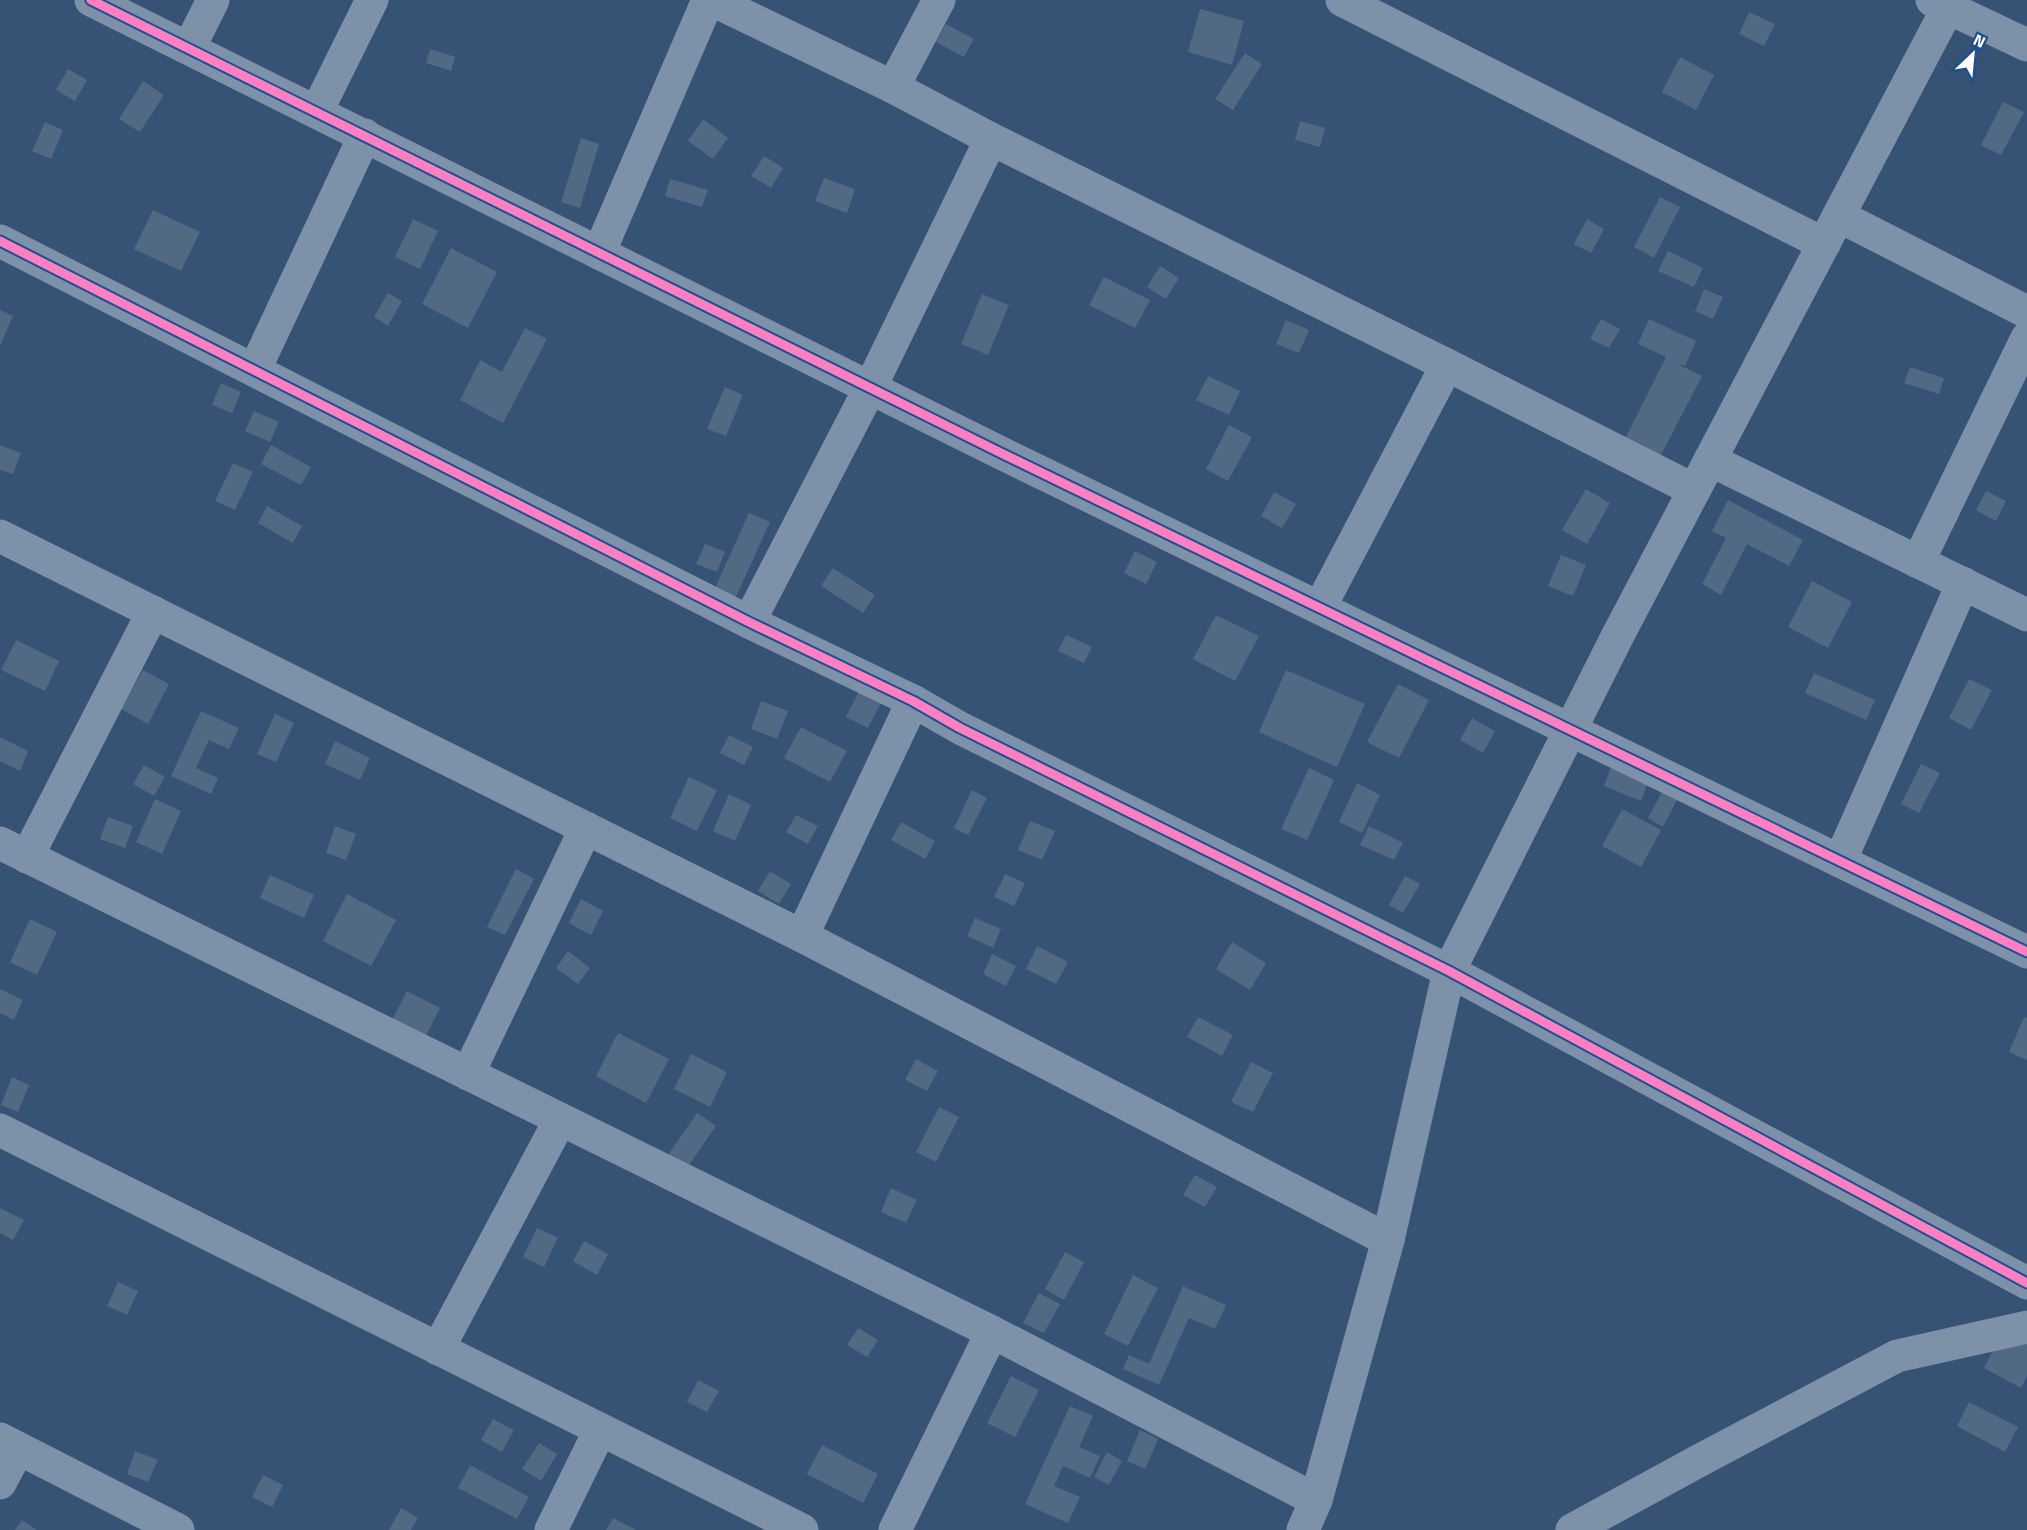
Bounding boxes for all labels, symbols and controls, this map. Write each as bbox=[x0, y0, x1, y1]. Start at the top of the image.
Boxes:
north arrow bbox=[1943, 24, 2003, 84]
text: N bbox=[1969, 27, 1990, 54]

